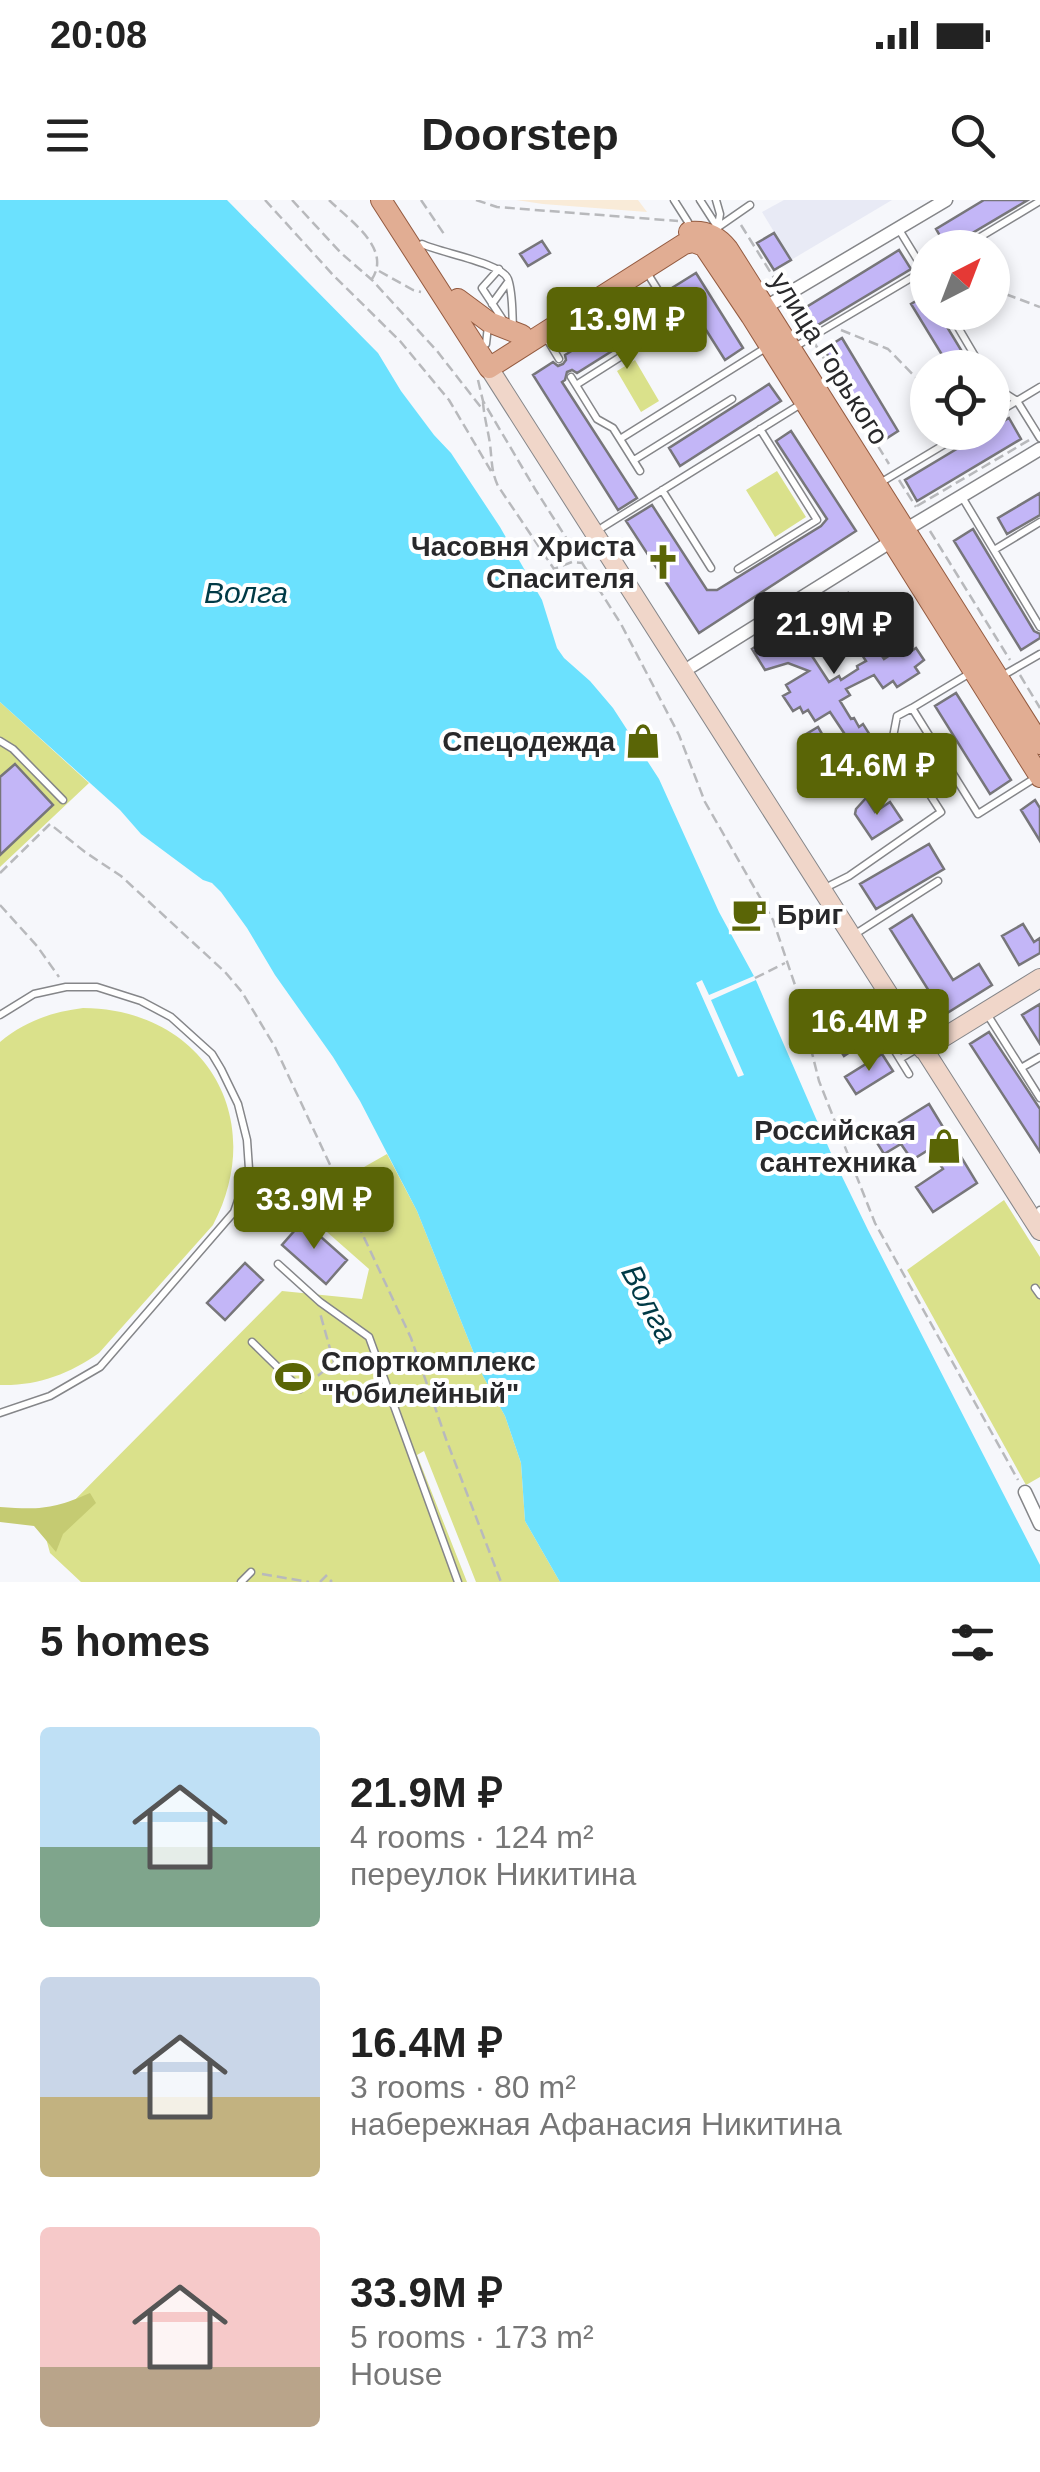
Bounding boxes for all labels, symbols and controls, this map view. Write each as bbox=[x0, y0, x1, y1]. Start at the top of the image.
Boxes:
text: 20:08 bbox=[50, 14, 147, 56]
icon: menu bbox=[40, 108, 95, 163]
icon: search bbox=[945, 108, 1000, 163]
text: Doorstep bbox=[421, 109, 619, 160]
north arrow bbox=[910, 230, 1010, 330]
map controls bbox=[910, 230, 1010, 450]
street label: улица Горького bbox=[764, 266, 895, 450]
pin: 13.9M ₽ bbox=[535, 287, 719, 372]
text: 13.9M ₽ bbox=[569, 301, 685, 337]
button: locate bbox=[910, 350, 1010, 450]
place label: Часовня Христа Спасителя bbox=[411, 531, 635, 594]
church icon: Часовня Христа Спасителя bbox=[644, 543, 682, 581]
water label: Волга bbox=[204, 576, 288, 609]
pin: 21.9M ₽ bbox=[742, 592, 926, 677]
text: 21.9M ₽ bbox=[776, 606, 892, 642]
shop icon: Спецодежда bbox=[624, 722, 662, 760]
place label: Спецодежда bbox=[442, 726, 615, 757]
pin: 14.6M ₽ bbox=[785, 733, 969, 818]
text: 14.6M ₽ bbox=[819, 747, 935, 783]
cafe icon: Бриг bbox=[730, 895, 768, 933]
place label: Бриг bbox=[777, 899, 843, 930]
pin: 16.4M ₽ bbox=[777, 989, 961, 1074]
text: 16.4M ₽ bbox=[811, 1003, 927, 1039]
place label: Российская сантехника bbox=[754, 1115, 916, 1178]
shop icon: Российская сантехника bbox=[925, 1127, 963, 1165]
pin: 33.9M ₽ bbox=[222, 1167, 406, 1252]
text: 33.9M ₽ bbox=[256, 1181, 372, 1217]
water label: Волга bbox=[615, 1259, 684, 1349]
place label: Спорткомплекс "Юбилейный" bbox=[321, 1346, 536, 1409]
sports icon: Спорткомплекс "Юбилейный" bbox=[274, 1358, 312, 1396]
icon: filters bbox=[945, 1615, 1000, 1670]
text: 5 homes bbox=[40, 1618, 210, 1665]
icon: home bbox=[120, 1767, 240, 1887]
text: 21.9M ₽ bbox=[350, 1769, 503, 1816]
text: 4 rooms · 124 m² bbox=[350, 1819, 594, 1855]
text: переулок Никитина bbox=[350, 1856, 636, 1892]
icon: home bbox=[120, 2017, 240, 2137]
text: 16.4M ₽ bbox=[350, 2019, 503, 2066]
text: 3 rooms · 80 m² bbox=[350, 2069, 576, 2105]
text: набережная Афанасия Никитина bbox=[350, 2106, 842, 2142]
icon: home bbox=[120, 2267, 240, 2387]
text: 33.9M ₽ bbox=[350, 2269, 503, 2316]
text: 5 rooms · 173 m² bbox=[350, 2319, 594, 2355]
text: House bbox=[350, 2356, 443, 2392]

